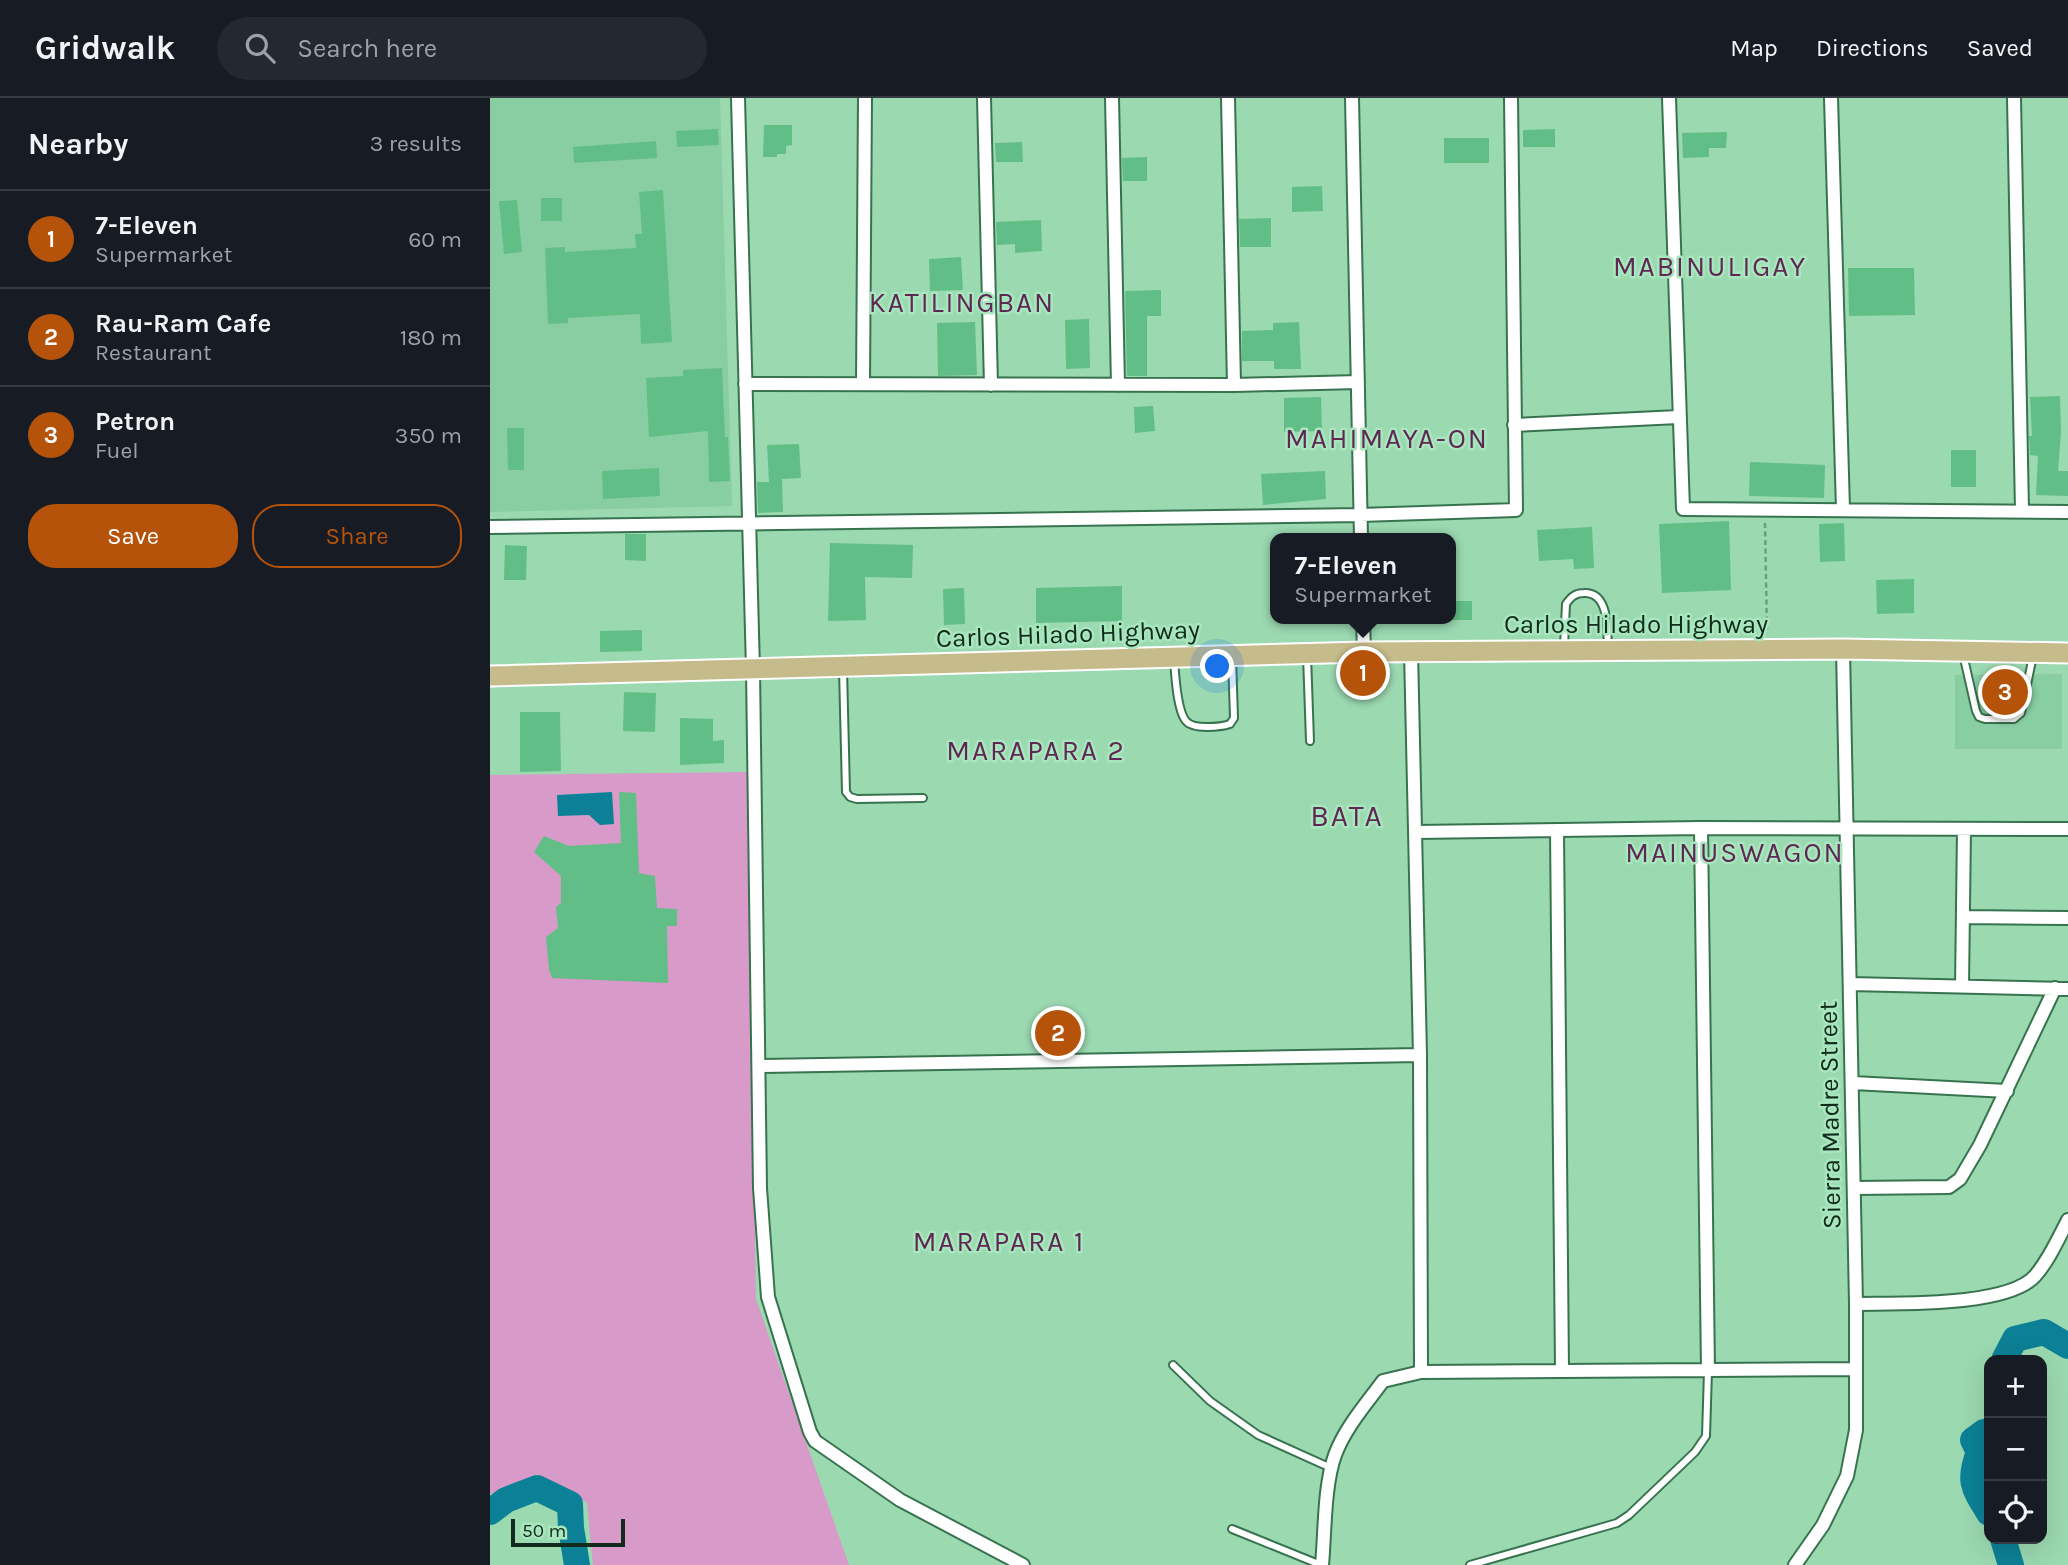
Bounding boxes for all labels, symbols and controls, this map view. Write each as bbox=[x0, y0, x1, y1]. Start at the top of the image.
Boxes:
search box bbox=[217, 17, 707, 80]
text: Gridwalk bbox=[35, 29, 175, 67]
icon: search bbox=[241, 29, 279, 67]
text: Search here bbox=[297, 33, 437, 64]
text: Map bbox=[1730, 34, 1778, 62]
text: Directions bbox=[1816, 34, 1929, 62]
text: Saved bbox=[1967, 34, 2033, 62]
text: Nearby bbox=[28, 126, 128, 162]
text: 3 results bbox=[370, 130, 462, 157]
text: 7-Eleven bbox=[95, 210, 198, 241]
text: 1 bbox=[47, 226, 55, 253]
text: 60 m bbox=[408, 226, 462, 253]
text: Supermarket bbox=[95, 241, 232, 268]
district label: MABINULIGAY bbox=[1613, 250, 1807, 283]
district label: KATILINGBAN bbox=[869, 286, 1055, 319]
text: Rau-Ram Cafe bbox=[95, 308, 271, 339]
text: 2 bbox=[44, 324, 58, 351]
text: 180 m bbox=[400, 324, 462, 351]
text: Restaurant bbox=[95, 339, 212, 366]
text: Petron bbox=[95, 406, 175, 437]
text: 3 bbox=[44, 422, 58, 449]
text: 350 m bbox=[395, 422, 462, 449]
district label: MAHIMAYA-ON bbox=[1285, 422, 1489, 455]
text: Fuel bbox=[95, 437, 139, 464]
button: Save bbox=[28, 504, 238, 568]
button: Share bbox=[252, 504, 462, 568]
popup bbox=[1270, 533, 1456, 624]
text: 7-Eleven bbox=[1294, 550, 1397, 581]
text: Supermarket bbox=[1294, 581, 1432, 608]
street label: Carlos Hilado Highway bbox=[1504, 609, 1768, 640]
street label: Carlos Hilado Highway bbox=[935, 614, 1201, 654]
pin: 1 bbox=[1340, 647, 1386, 699]
your location bbox=[1200, 649, 1234, 683]
pin: 3 bbox=[1982, 666, 2028, 718]
district label: MARAPARA 2 bbox=[946, 734, 1126, 767]
district label: BATA bbox=[1310, 798, 1384, 834]
district label: MAINUSWAGON bbox=[1625, 836, 1845, 869]
street label: Sierra Madre Street bbox=[1813, 1000, 1847, 1229]
pin: 2 bbox=[1035, 1007, 1081, 1059]
district label: MARAPARA 1 bbox=[913, 1225, 1085, 1258]
map controls bbox=[1984, 1355, 2047, 1544]
button: + bbox=[1984, 1355, 2047, 1418]
button: − bbox=[1984, 1418, 2047, 1481]
button: locate bbox=[1984, 1481, 2047, 1544]
scale bar bbox=[511, 1516, 625, 1548]
text: 50 m bbox=[522, 1520, 566, 1542]

